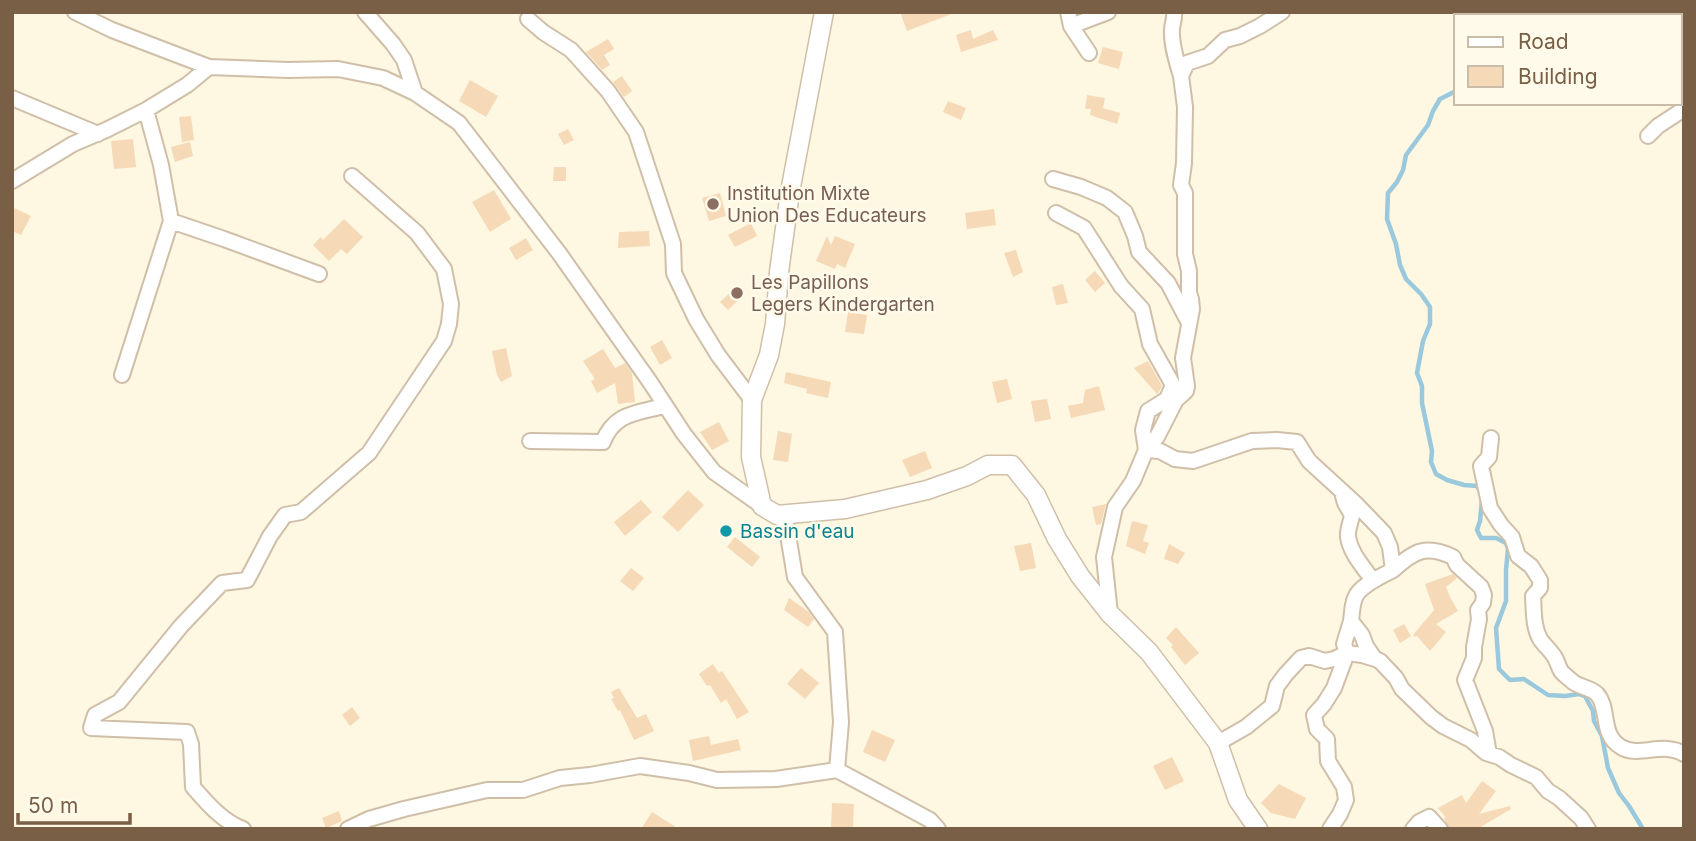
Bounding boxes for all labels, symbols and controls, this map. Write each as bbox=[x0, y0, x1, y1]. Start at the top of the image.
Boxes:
legend bbox=[1454, 14, 1682, 105]
text: Road bbox=[1518, 29, 1569, 54]
text: Building bbox=[1518, 64, 1598, 89]
place label: Institution Mixte Union Des Educateurs bbox=[727, 182, 927, 227]
marker: Institution Mixte Union Des Educateurs bbox=[705, 196, 721, 212]
place label: Les Papillons Legers Kindergarten bbox=[751, 271, 935, 316]
marker: Les Papillons Legers Kindergarten bbox=[729, 285, 745, 301]
place label: Bassin d'eau bbox=[740, 520, 855, 543]
marker: Bassin d'eau bbox=[718, 523, 734, 539]
scale bar bbox=[18, 782, 130, 826]
text: 50 m bbox=[28, 793, 78, 818]

